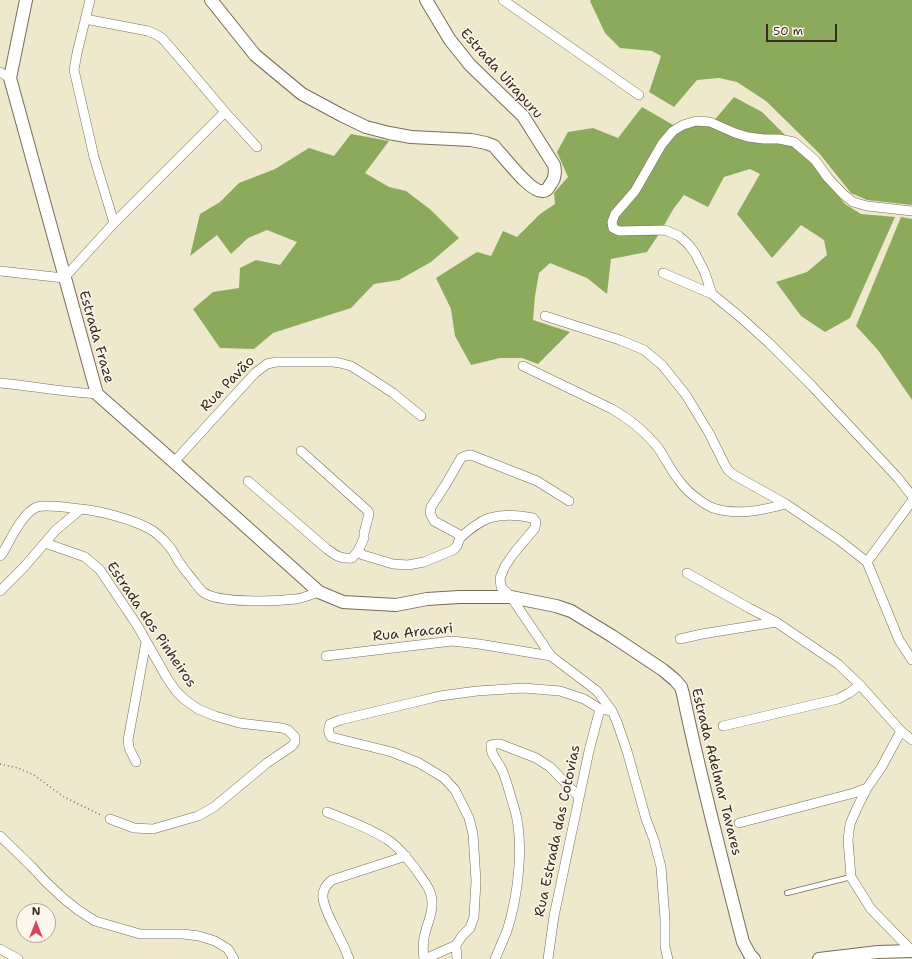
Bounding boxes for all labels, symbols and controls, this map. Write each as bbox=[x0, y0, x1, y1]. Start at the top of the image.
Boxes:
scale bar bbox=[768, 16, 839, 42]
text: 50 m bbox=[773, 23, 803, 39]
street label: Estrada Uirapuru bbox=[456, 26, 546, 122]
street label: Estrada Fraze bbox=[75, 289, 117, 385]
street label: Rua Pavão bbox=[197, 353, 259, 415]
street label: Estrada dos Pinheiros bbox=[103, 559, 199, 691]
street label: Rua Aracari bbox=[372, 620, 454, 646]
street label: Estrada Adelmar Tavares bbox=[687, 687, 745, 857]
street label: Rua Estrada das Cotovias bbox=[532, 744, 584, 918]
north arrow bbox=[16, 903, 56, 943]
text: N bbox=[32, 904, 40, 919]

